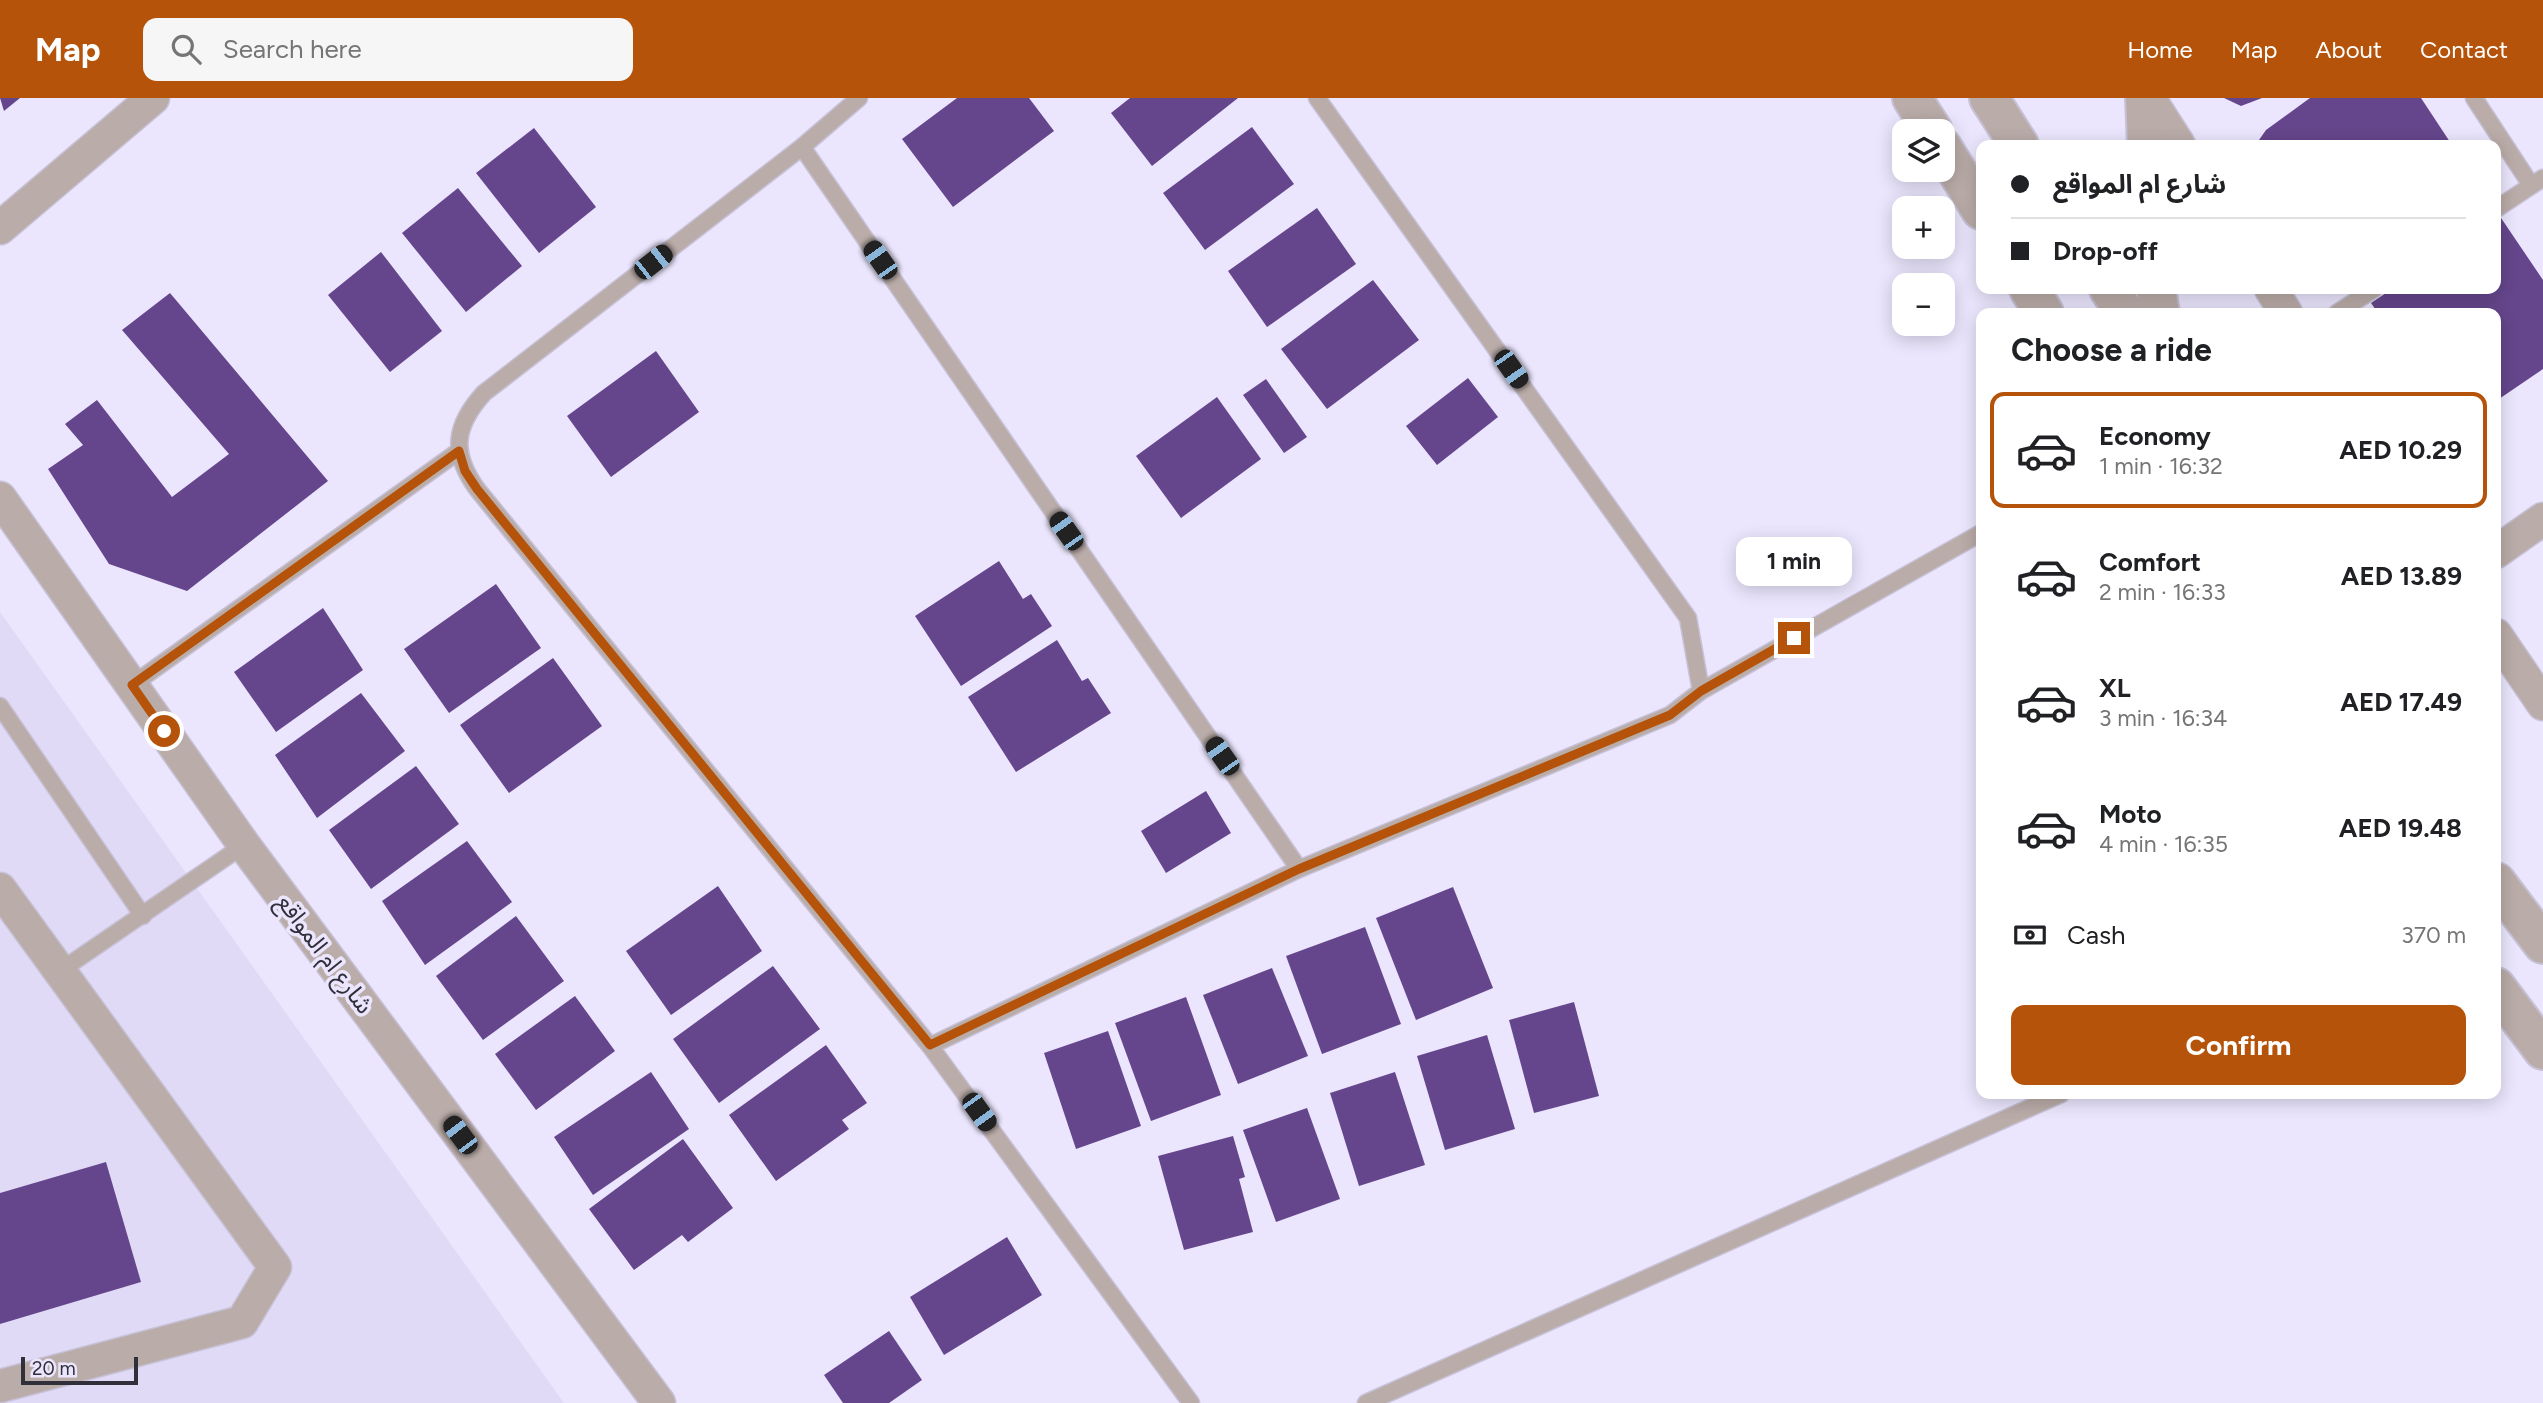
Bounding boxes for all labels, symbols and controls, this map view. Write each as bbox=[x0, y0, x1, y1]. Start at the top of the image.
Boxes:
search box bbox=[143, 18, 633, 81]
text: Map bbox=[35, 30, 101, 69]
icon: search bbox=[167, 30, 205, 68]
text: Search here bbox=[223, 33, 362, 65]
text: Home bbox=[2127, 35, 2193, 64]
text: Map bbox=[2231, 35, 2277, 64]
text: About bbox=[2315, 35, 2382, 64]
text: Contact bbox=[2420, 35, 2508, 64]
map controls bbox=[1892, 119, 1955, 336]
button: layers bbox=[1892, 119, 1955, 182]
text: شارع ام المواقع bbox=[2053, 168, 2226, 200]
button: + bbox=[1892, 196, 1955, 259]
text: Drop-off bbox=[2053, 235, 2158, 267]
car bbox=[860, 237, 901, 283]
car bbox=[630, 241, 677, 283]
button: − bbox=[1892, 273, 1955, 336]
text: Choose a ride bbox=[2011, 331, 2212, 369]
car bbox=[1491, 346, 1532, 392]
icon: car bbox=[2015, 419, 2078, 482]
text: Economy bbox=[2099, 420, 2211, 452]
text: AED 10.29 bbox=[2339, 434, 2462, 466]
text: 1 min · 16:32 bbox=[2099, 452, 2223, 480]
car bbox=[1046, 508, 1087, 554]
callout: 1 min bbox=[1736, 536, 1852, 586]
icon: car bbox=[2015, 545, 2078, 608]
text: Comfort bbox=[2099, 546, 2201, 578]
text: 1 min bbox=[1767, 547, 1821, 575]
text: AED 13.89 bbox=[2341, 560, 2462, 592]
text: 2 min · 16:33 bbox=[2099, 578, 2226, 606]
route end bbox=[1778, 622, 1810, 654]
icon: car bbox=[2015, 671, 2078, 734]
text: XL bbox=[2099, 672, 2131, 704]
text: AED 17.49 bbox=[2340, 686, 2462, 718]
text: 3 min · 16:34 bbox=[2099, 704, 2227, 732]
route start bbox=[148, 715, 180, 747]
car bbox=[1202, 733, 1243, 779]
icon: car bbox=[2015, 797, 2078, 860]
text: Moto bbox=[2099, 798, 2162, 830]
text: AED 19.48 bbox=[2339, 812, 2462, 844]
text: 4 min · 16:35 bbox=[2099, 830, 2228, 858]
street label: شارع ام المواقع bbox=[268, 888, 380, 1022]
icon: cash bbox=[2011, 916, 2049, 954]
text: Cash bbox=[2067, 919, 2126, 951]
text: 370 m bbox=[2401, 921, 2466, 949]
button: Confirm bbox=[2011, 1005, 2466, 1085]
car bbox=[959, 1089, 1000, 1135]
car bbox=[439, 1112, 482, 1158]
scale bar bbox=[21, 1354, 138, 1386]
text: 20 m bbox=[32, 1357, 76, 1380]

